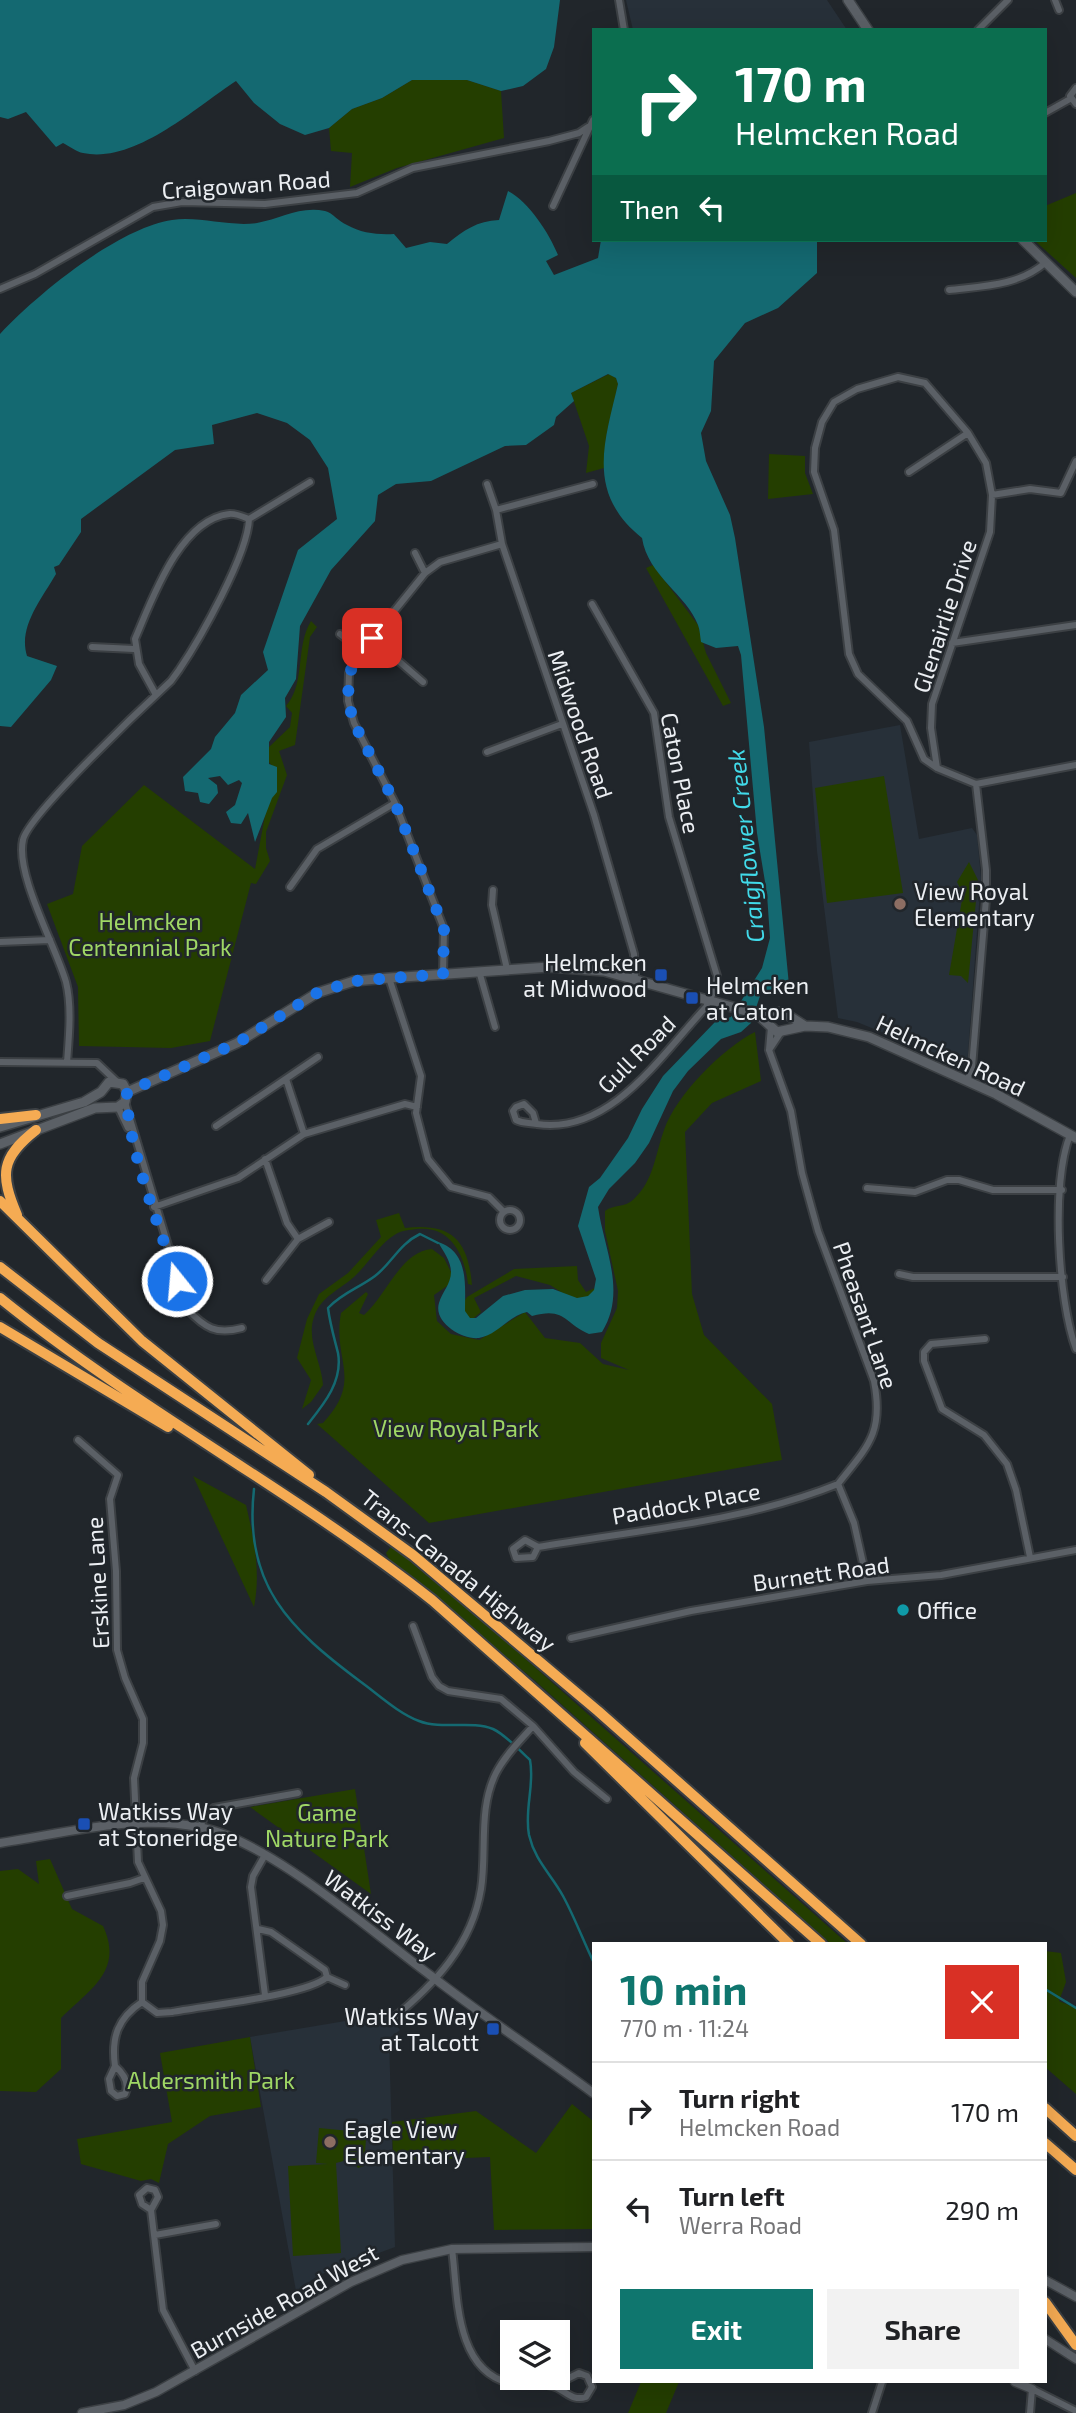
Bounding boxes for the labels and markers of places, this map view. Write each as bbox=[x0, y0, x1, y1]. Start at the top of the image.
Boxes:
pin bbox=[342, 608, 402, 668]
place label: View Royal Elementary bbox=[914, 877, 1035, 931]
marker: View Royal Elementary bbox=[892, 896, 908, 912]
place label: Helmcken at Midwood bbox=[523, 948, 647, 1002]
marker: Helmcken at Midwood bbox=[653, 967, 669, 983]
place label: Helmcken at Caton bbox=[706, 971, 809, 1025]
marker: Helmcken at Caton bbox=[684, 990, 700, 1006]
place label: Office bbox=[917, 1596, 977, 1624]
marker: Office bbox=[895, 1602, 911, 1618]
place label: Watkiss Way at Stoneridge bbox=[98, 1797, 238, 1851]
marker: Watkiss Way at Stoneridge bbox=[76, 1816, 92, 1832]
place label: Watkiss Way at Talcott bbox=[344, 2002, 479, 2056]
marker: Watkiss Way at Talcott bbox=[485, 2021, 501, 2037]
place label: Eagle View Elementary bbox=[344, 2115, 465, 2169]
marker: Eagle View Elementary bbox=[322, 2134, 338, 2150]

